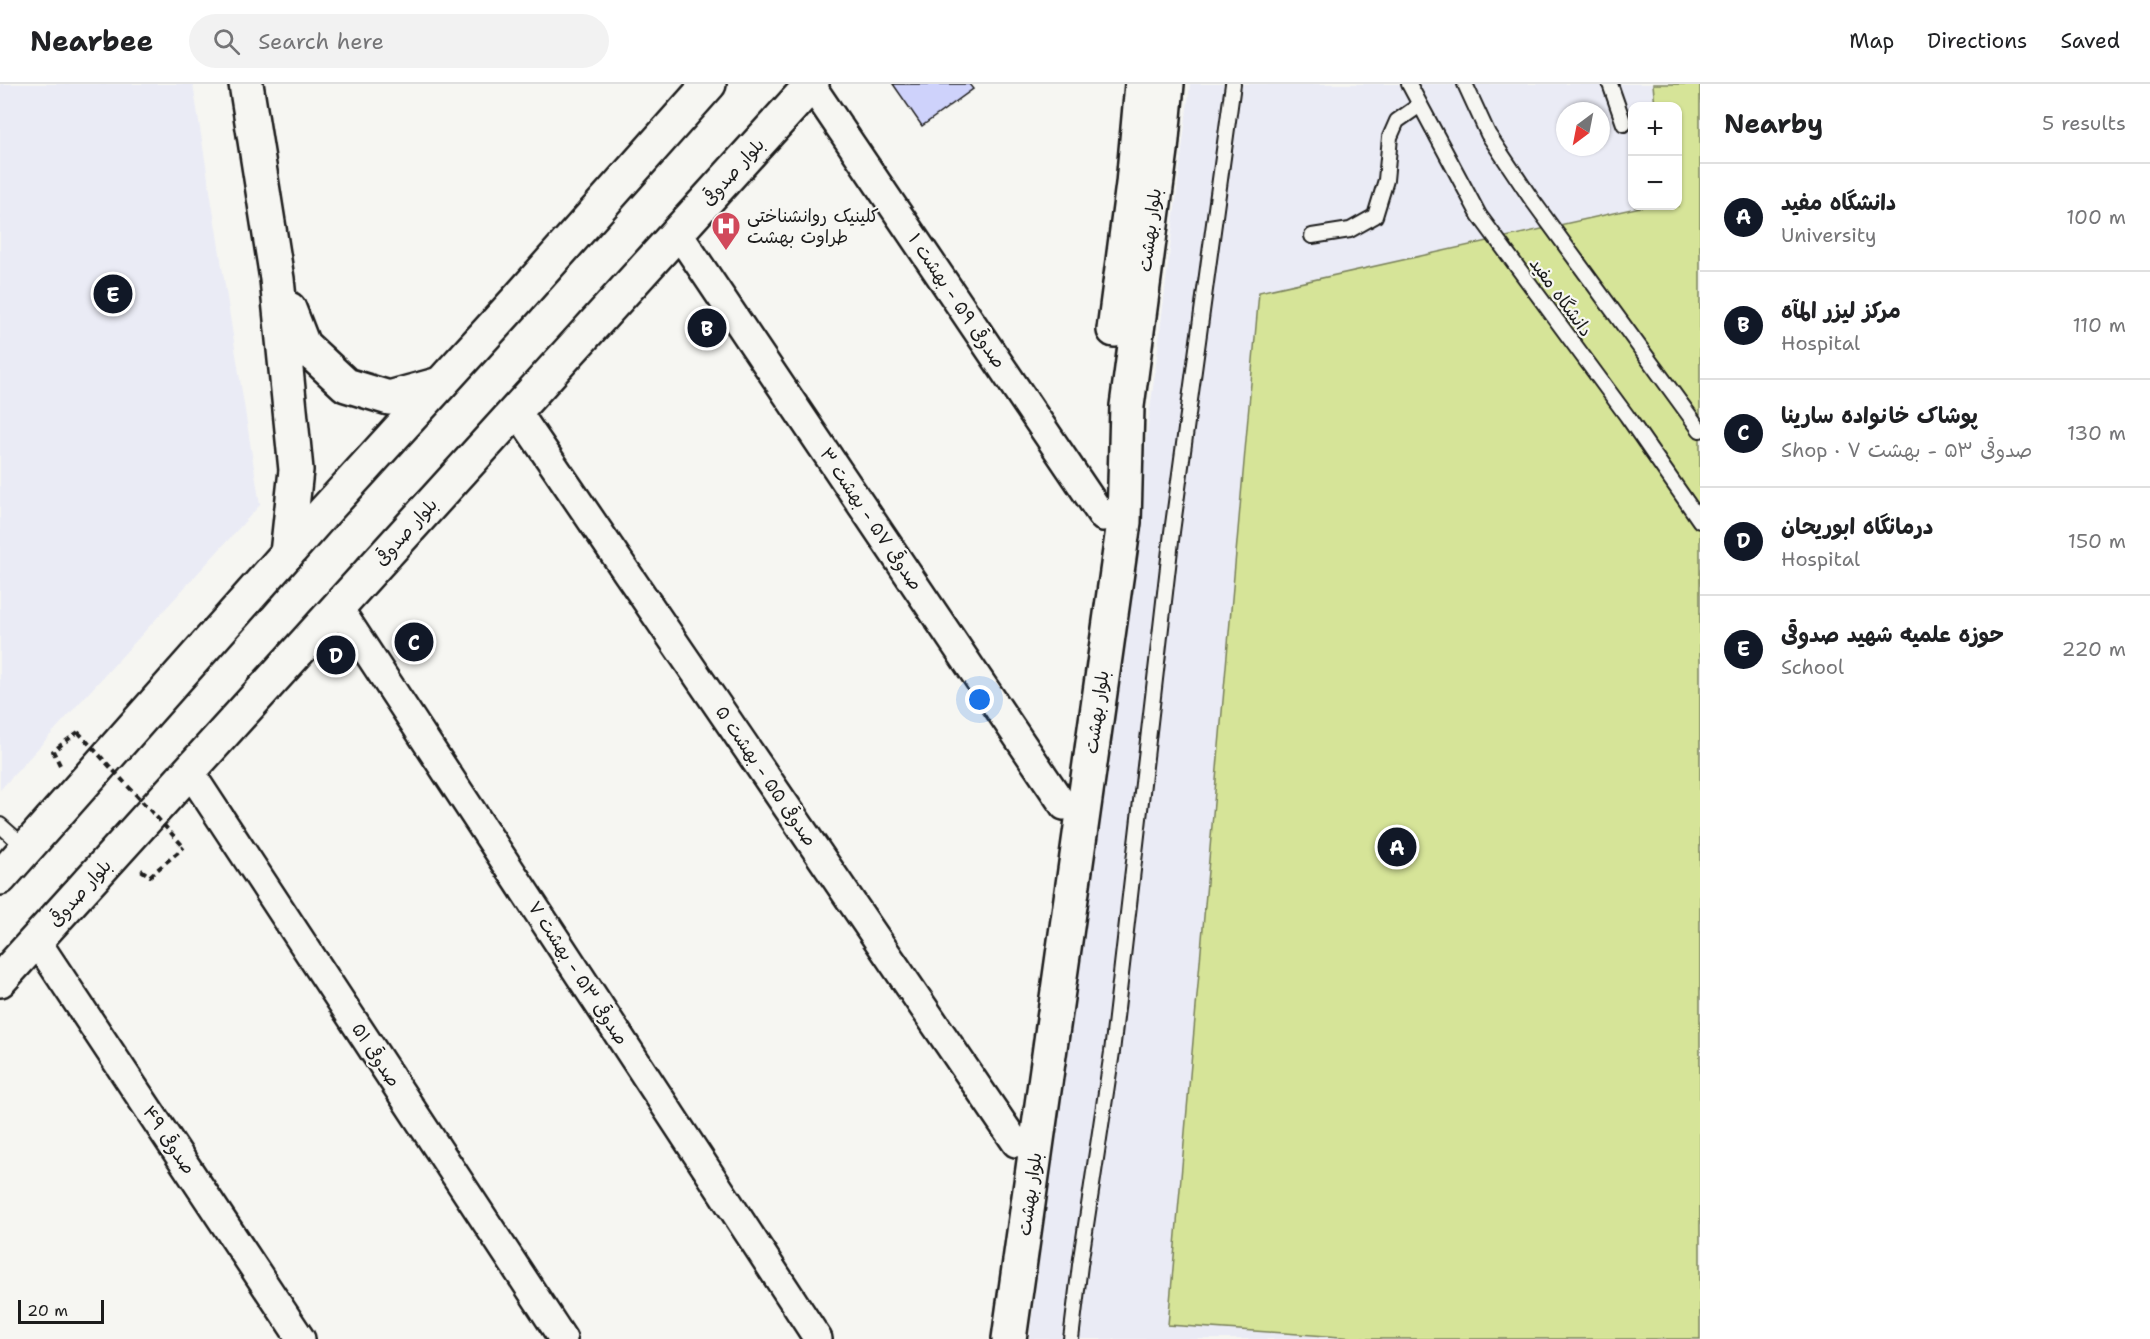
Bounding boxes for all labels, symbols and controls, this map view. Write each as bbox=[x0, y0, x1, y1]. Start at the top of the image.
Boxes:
search box bbox=[189, 14, 609, 68]
text: Nearbee bbox=[30, 22, 153, 60]
icon: search bbox=[210, 25, 243, 58]
text: Search here bbox=[258, 27, 384, 56]
text: Map bbox=[1849, 27, 1894, 55]
text: Directions bbox=[1927, 27, 2027, 55]
text: Saved bbox=[2060, 27, 2120, 55]
north arrow bbox=[1556, 102, 1610, 156]
map controls bbox=[1628, 102, 1682, 210]
button: + bbox=[1628, 102, 1682, 156]
text: Nearby bbox=[1724, 106, 1823, 141]
text: 5 results bbox=[2042, 110, 2126, 136]
street label: بلوار صدوقی bbox=[696, 133, 770, 211]
button: − bbox=[1628, 156, 1682, 210]
street label: بلوار بهشت bbox=[1133, 187, 1167, 273]
text: دانشگاه مفید bbox=[1781, 188, 1896, 217]
place label: کلینیک روانشناختی طراوت بهشت bbox=[747, 204, 879, 249]
text: A bbox=[1736, 204, 1751, 230]
text: 100 m bbox=[2066, 204, 2126, 230]
hospital icon: کلینیک روانشناختی طراوت بهشت bbox=[710, 210, 742, 252]
text: University bbox=[1781, 222, 1877, 248]
street label: صدوقی ۵۹ - بهشت ۱ bbox=[903, 229, 1011, 373]
street label: دانشگاه مفید bbox=[1524, 252, 1598, 342]
pin: E bbox=[94, 272, 132, 316]
text: مرکز لیزر المآه bbox=[1781, 296, 1901, 325]
pin: B bbox=[688, 306, 726, 350]
text: B bbox=[1737, 312, 1750, 338]
text: 110 m bbox=[2072, 312, 2126, 338]
text: Hospital bbox=[1781, 330, 1860, 356]
text: پوشاک خانواده سارینا bbox=[1781, 401, 1978, 430]
text: C bbox=[1737, 420, 1750, 446]
text: 130 m bbox=[2067, 420, 2126, 446]
text: Shop · صدوقی ۵۳ - بهشت ۷ bbox=[1781, 437, 2032, 463]
street label: صدوقی ۵۷ - بهشت ۳ bbox=[814, 443, 928, 595]
street label: بلوار صدوقی bbox=[369, 493, 443, 571]
text: درمانگاه ابوریحان bbox=[1781, 512, 1933, 541]
text: D bbox=[1736, 528, 1751, 554]
text: 150 m bbox=[2068, 528, 2126, 554]
text: Hospital bbox=[1781, 546, 1860, 572]
pin: C bbox=[394, 620, 434, 664]
text: حوزه علمیه شهید صدوقی bbox=[1781, 620, 2004, 649]
pin: D bbox=[316, 632, 356, 678]
text: E bbox=[1737, 636, 1750, 662]
text: 220 m bbox=[2062, 636, 2126, 662]
text: School bbox=[1781, 654, 1844, 680]
street label: بلوار بهشت bbox=[1079, 669, 1115, 755]
your location bbox=[965, 685, 994, 714]
street label: صدوقی ۵۵ - بهشت ۵ bbox=[710, 701, 822, 851]
pin: A bbox=[1378, 824, 1416, 870]
street label: بلوار صدوقی bbox=[43, 854, 117, 932]
street label: صدوقی ۵۳ - بهشت ۷ bbox=[522, 896, 634, 1050]
street label: صدوقی ۵۱ bbox=[346, 1018, 406, 1092]
street label: صدوقی ۴۹ bbox=[137, 1101, 201, 1179]
street label: بلوار بهشت bbox=[1012, 1151, 1048, 1237]
scale bar bbox=[18, 1297, 104, 1324]
text: 20 m bbox=[27, 1300, 68, 1321]

